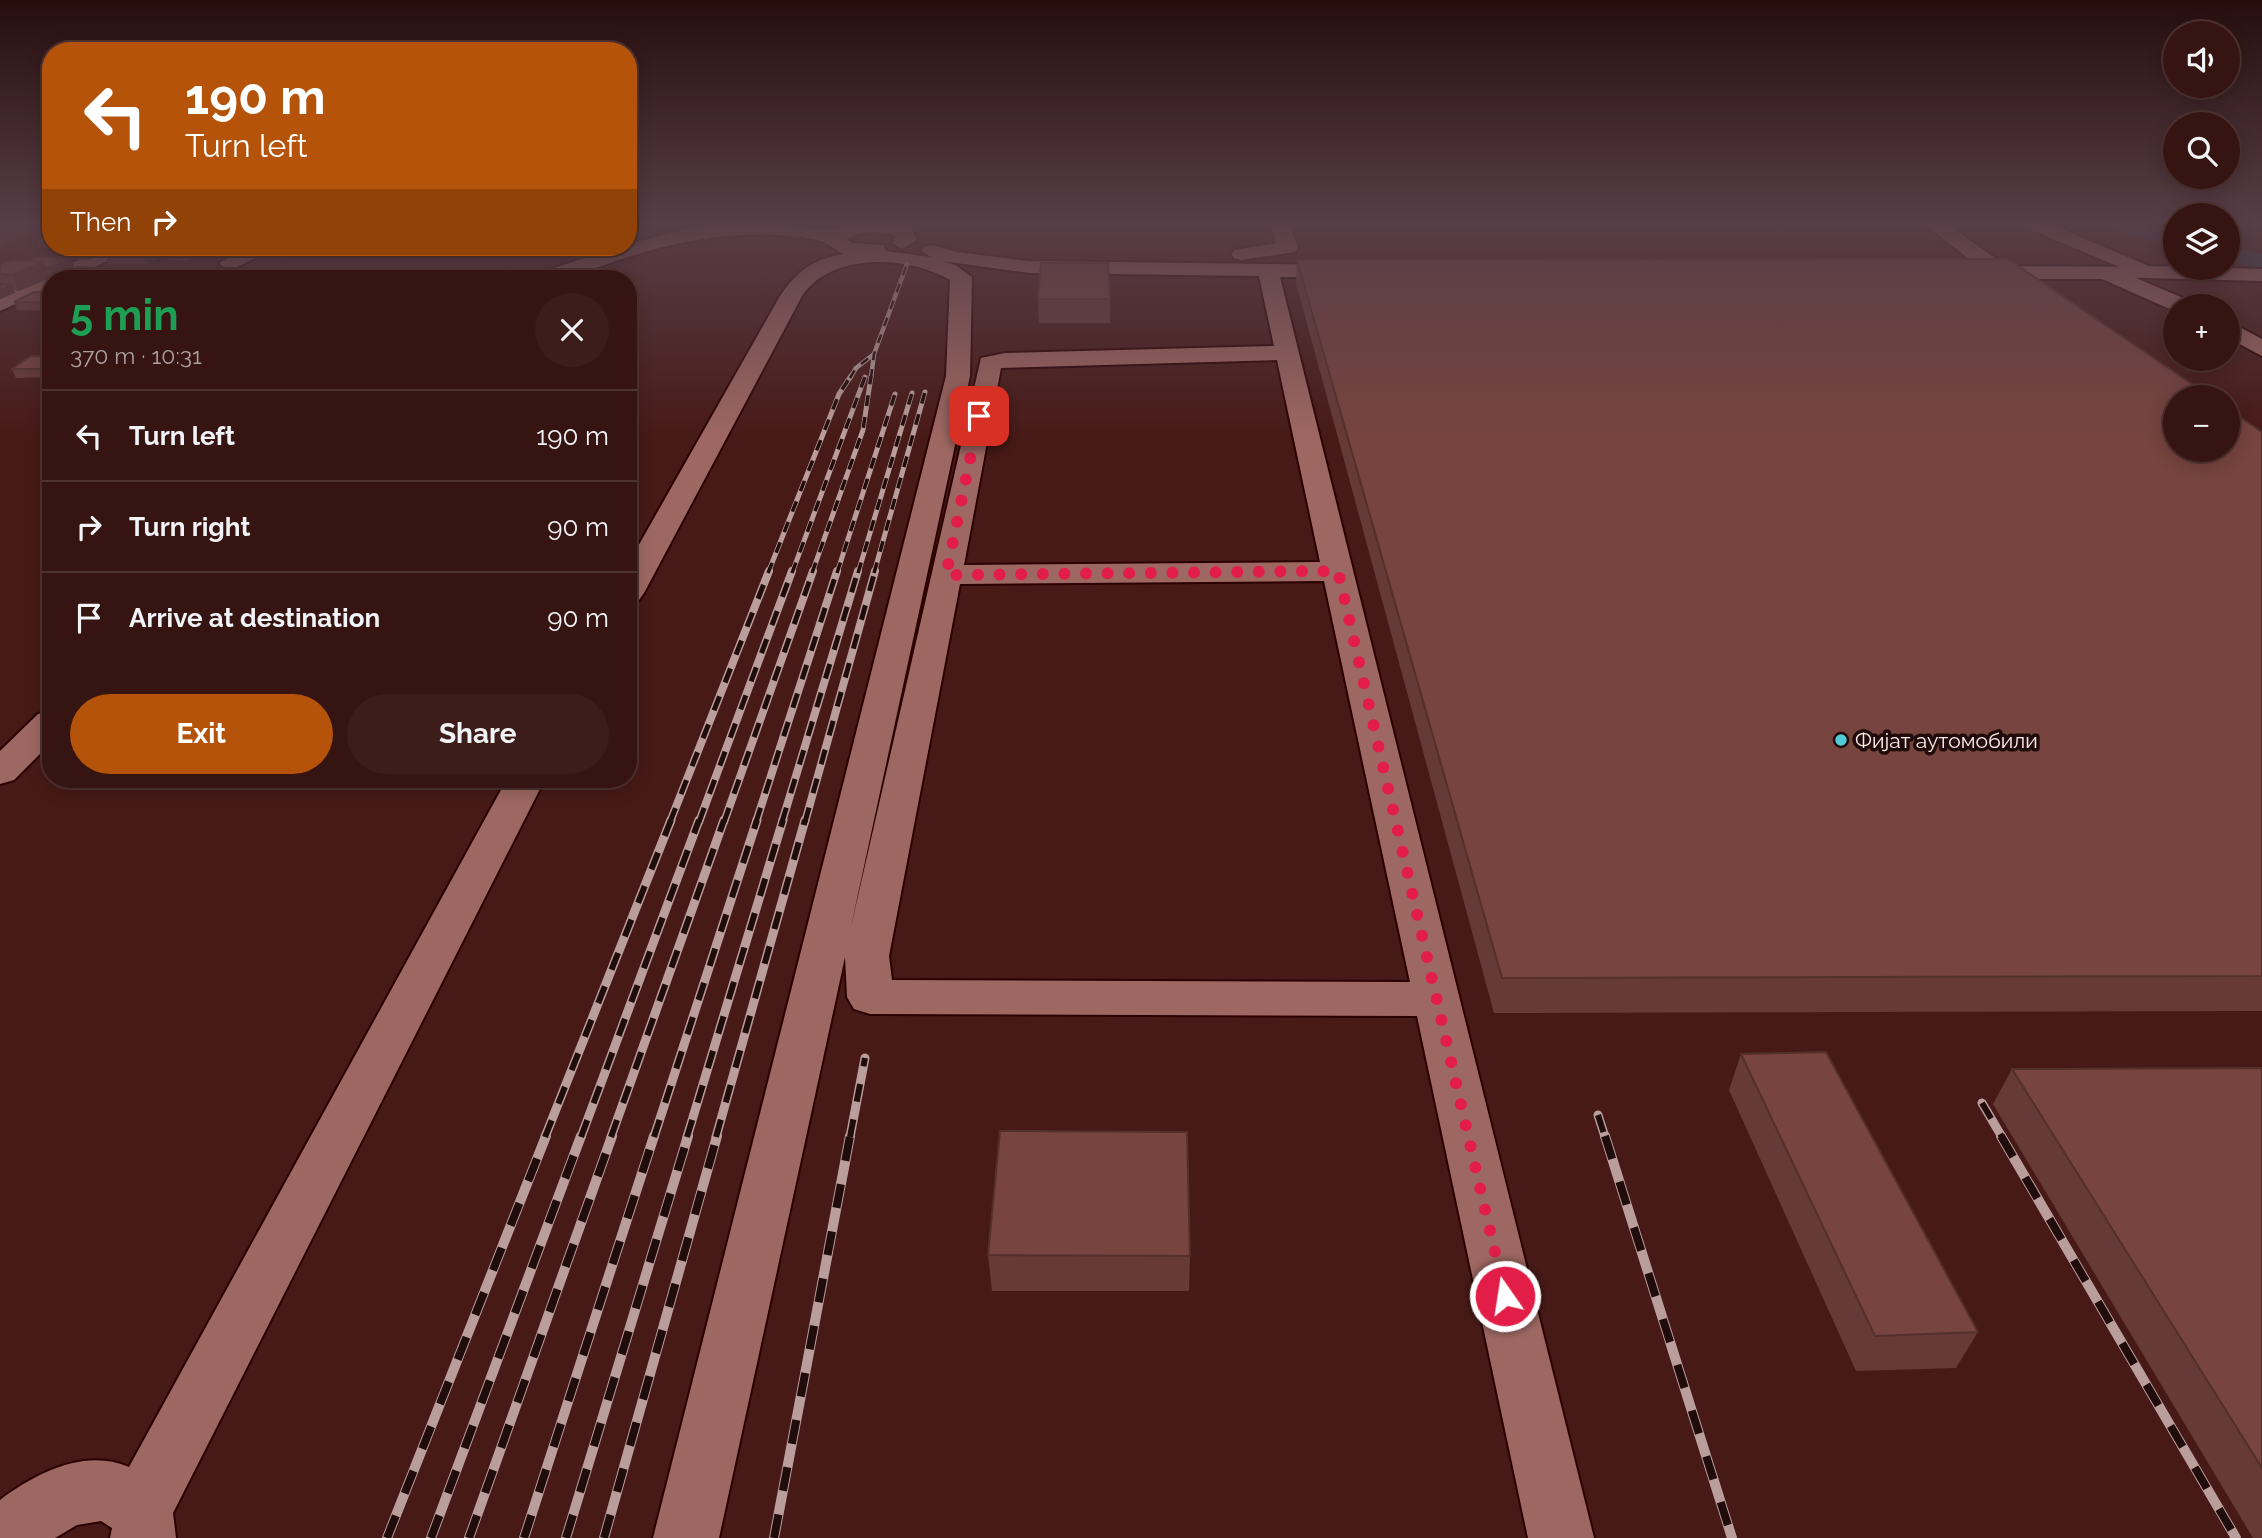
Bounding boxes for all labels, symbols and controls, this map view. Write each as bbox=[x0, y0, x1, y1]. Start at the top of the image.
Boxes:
map controls bbox=[2163, 21, 2240, 462]
button: sound bbox=[2163, 21, 2240, 98]
text: 190 m bbox=[185, 68, 326, 125]
icon: left bbox=[70, 70, 161, 161]
button: search bbox=[2163, 112, 2240, 189]
text: Turn left bbox=[185, 127, 307, 164]
icon: right bbox=[145, 203, 183, 241]
button: layers bbox=[2163, 203, 2240, 280]
text: Then bbox=[70, 207, 131, 237]
text: 5 min bbox=[70, 291, 179, 340]
button: close bbox=[535, 293, 609, 367]
button: + bbox=[2163, 294, 2240, 371]
text: 370 m · 10:31 bbox=[70, 342, 202, 369]
button: − bbox=[2163, 385, 2240, 462]
pin bbox=[949, 386, 1009, 446]
icon: arrive bbox=[960, 397, 998, 435]
icon: left bbox=[70, 417, 108, 455]
text: Turn left bbox=[129, 421, 235, 451]
text: 190 m bbox=[536, 421, 609, 451]
icon: right bbox=[70, 508, 108, 546]
text: Turn right bbox=[129, 512, 250, 542]
text: 90 m bbox=[547, 512, 609, 542]
icon: arrive bbox=[70, 599, 108, 637]
text: Arrive at destination bbox=[129, 603, 380, 633]
text: 90 m bbox=[547, 603, 609, 633]
button: Exit bbox=[70, 694, 333, 774]
button: Share bbox=[347, 694, 609, 774]
place label: Фијат аутомобили bbox=[1855, 728, 2038, 753]
marker: Фијат аутомобили bbox=[1833, 732, 1849, 748]
position arrow bbox=[1468, 1259, 1542, 1333]

